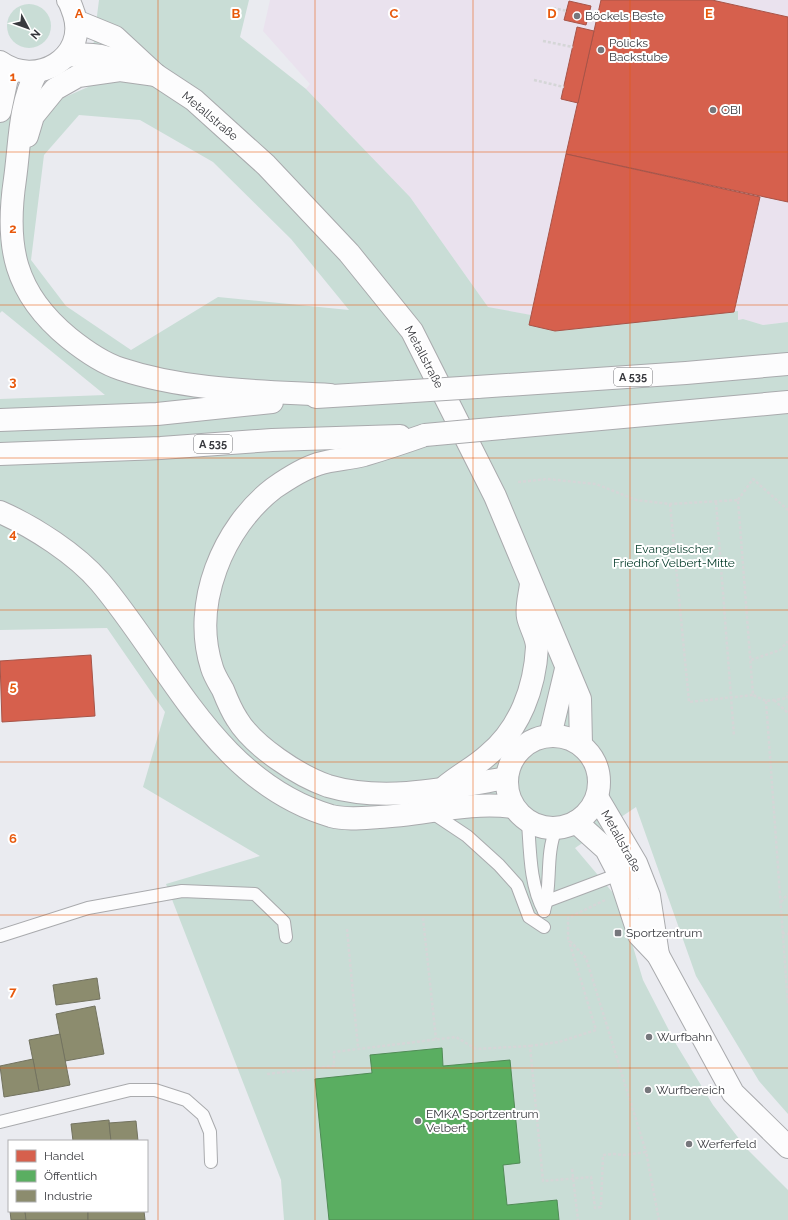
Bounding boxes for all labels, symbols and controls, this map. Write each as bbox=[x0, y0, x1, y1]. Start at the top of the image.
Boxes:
text: A bbox=[75, 6, 84, 21]
text: B bbox=[232, 6, 241, 21]
text: C bbox=[390, 6, 399, 21]
text: D bbox=[547, 6, 557, 21]
text: E bbox=[705, 6, 713, 21]
north arrow bbox=[8, 8, 48, 48]
place label: Böckels Beste bbox=[585, 9, 664, 23]
marker: Böckels Beste bbox=[572, 11, 582, 21]
text: N bbox=[28, 27, 43, 42]
place label: Policks Backstube bbox=[609, 36, 668, 64]
marker: Policks Backstube bbox=[596, 45, 606, 55]
text: 1 bbox=[10, 69, 17, 84]
street label: Metallstraße bbox=[179, 89, 241, 143]
place label: OBI bbox=[721, 103, 741, 117]
marker: OBI bbox=[708, 105, 718, 115]
text: 2 bbox=[9, 221, 17, 236]
street label: Metallstraße bbox=[402, 323, 446, 391]
road number: A 535 bbox=[614, 368, 652, 386]
text: 3 bbox=[9, 374, 17, 389]
road number: A 535 bbox=[194, 435, 232, 453]
text: 4 bbox=[9, 526, 17, 541]
park label: Evangelischer Friedhof Velbert-Mitte bbox=[613, 542, 735, 570]
text: 5 bbox=[9, 679, 17, 694]
street label: Metallstraße bbox=[598, 808, 644, 874]
text: 6 bbox=[9, 831, 17, 846]
place label: Sportzentrum bbox=[626, 926, 702, 940]
marker: Sportzentrum bbox=[613, 928, 623, 938]
text: 7 bbox=[9, 984, 17, 999]
place label: Wurfbahn bbox=[657, 1030, 712, 1044]
marker: Wurfbahn bbox=[644, 1032, 654, 1042]
place label: Wurfbereich bbox=[656, 1083, 725, 1097]
marker: Wurfbereich bbox=[643, 1085, 653, 1095]
place label: EMKA Sportzentrum Velbert bbox=[426, 1107, 539, 1135]
marker: EMKA Sportzentrum Velbert bbox=[413, 1116, 423, 1126]
place label: Werferfeld bbox=[697, 1137, 757, 1151]
marker: Werferfeld bbox=[684, 1139, 694, 1149]
legend bbox=[8, 1140, 148, 1212]
text: Handel bbox=[44, 1149, 85, 1163]
text: Öffentlich bbox=[44, 1169, 97, 1183]
text: Industrie bbox=[44, 1189, 92, 1203]

